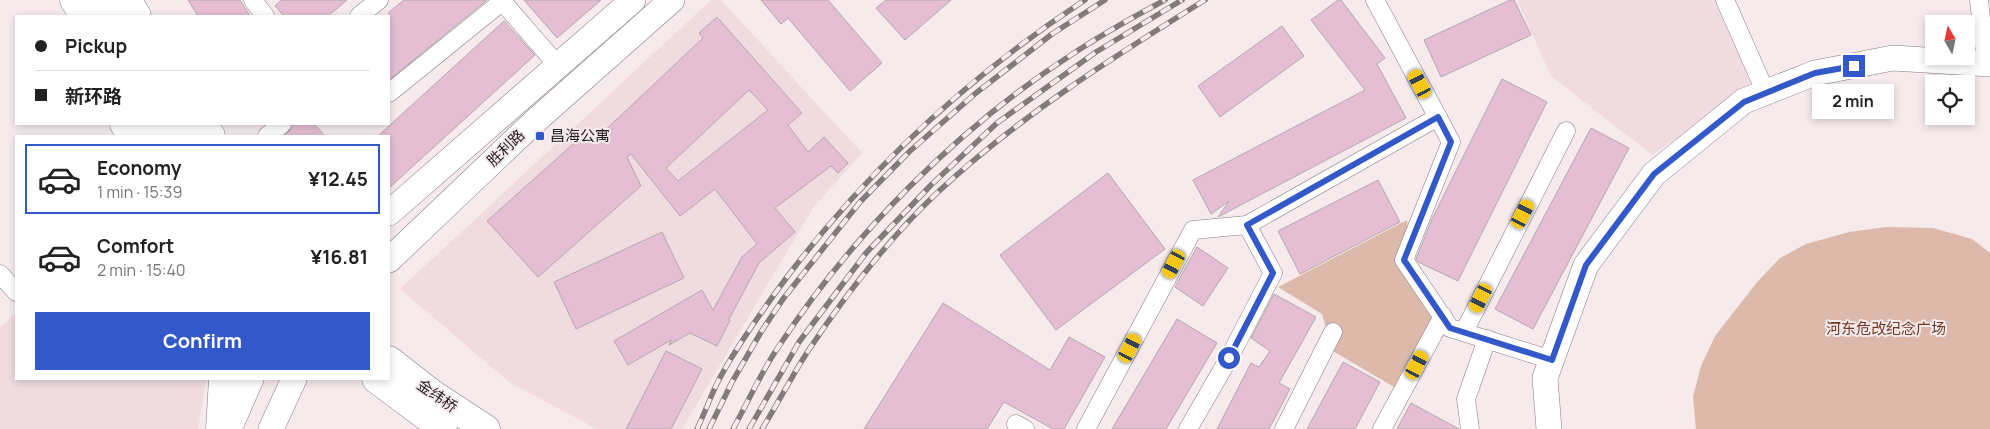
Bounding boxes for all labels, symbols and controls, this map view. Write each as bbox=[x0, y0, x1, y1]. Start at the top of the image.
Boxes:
north arrow bbox=[1925, 15, 1975, 65]
map controls bbox=[1925, 15, 1975, 125]
text: Pickup bbox=[65, 33, 127, 59]
route end bbox=[1843, 55, 1865, 77]
car bbox=[1406, 67, 1433, 101]
button: locate bbox=[1925, 75, 1975, 125]
text: 新环路 bbox=[65, 83, 122, 109]
callout: 2 min bbox=[1813, 84, 1895, 118]
text: 2 min bbox=[1832, 90, 1874, 112]
street label: 胜利路 bbox=[482, 124, 529, 171]
place label: 昌海公寓 bbox=[550, 125, 610, 146]
marker: 昌海公寓 bbox=[534, 130, 546, 142]
text: Economy bbox=[97, 155, 181, 181]
icon: car bbox=[37, 157, 82, 202]
text: ¥12.45 bbox=[308, 166, 368, 192]
text: 1 min · 15:39 bbox=[97, 181, 182, 203]
car bbox=[1509, 197, 1536, 231]
text: Comfort bbox=[97, 233, 174, 259]
icon: car bbox=[37, 235, 82, 280]
text: ¥16.81 bbox=[311, 244, 368, 270]
car bbox=[1160, 247, 1187, 281]
text: 2 min · 15:40 bbox=[97, 259, 186, 281]
car bbox=[1467, 281, 1494, 315]
button: Confirm bbox=[35, 312, 370, 370]
park label: 河东危改纪念广场 bbox=[1826, 318, 1946, 339]
car bbox=[1116, 331, 1143, 365]
route start bbox=[1218, 347, 1240, 369]
car bbox=[1403, 348, 1430, 382]
street label: 金纬桥 bbox=[413, 374, 462, 417]

